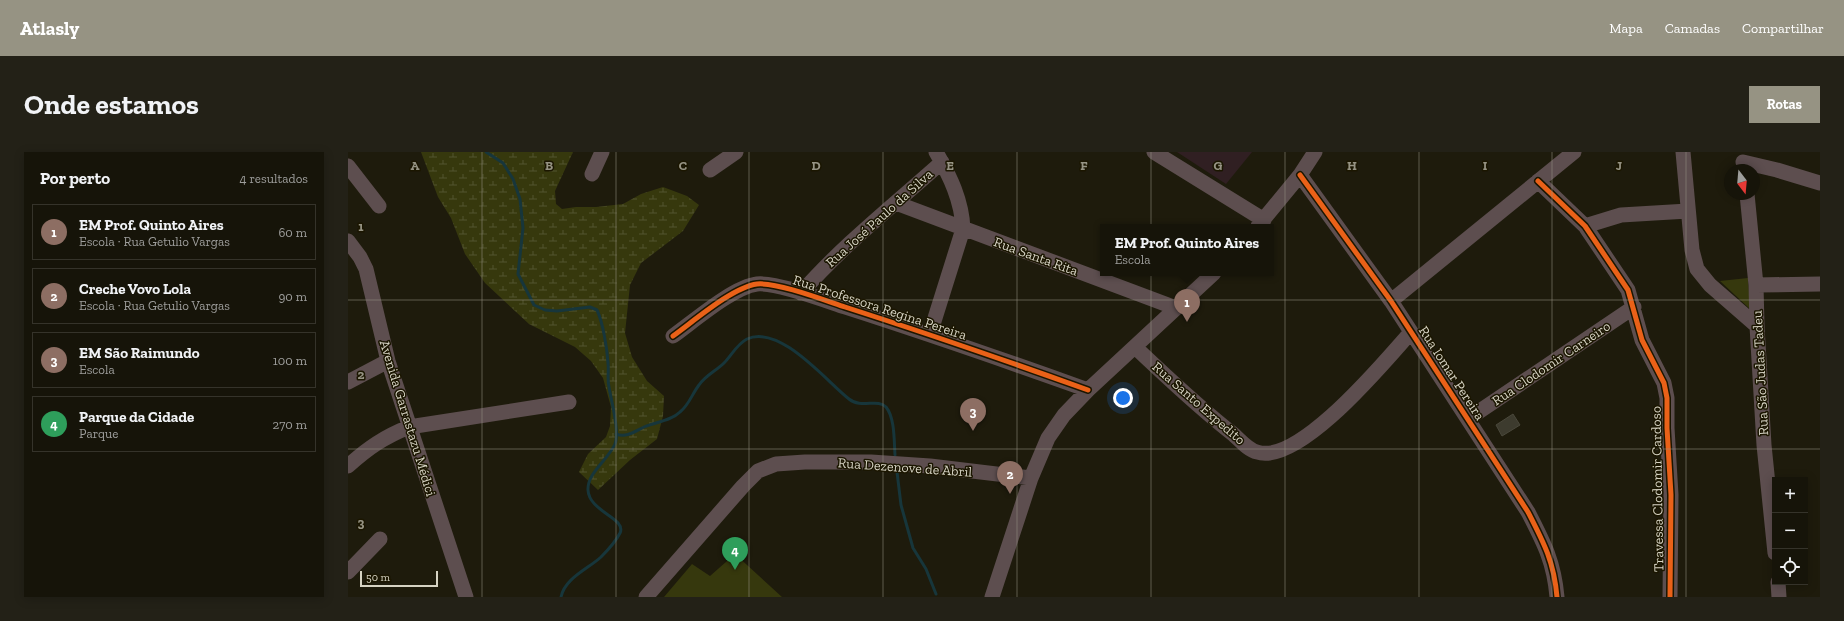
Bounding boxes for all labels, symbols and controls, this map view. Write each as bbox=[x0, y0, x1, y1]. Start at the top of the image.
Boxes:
text: Atlasly bbox=[20, 17, 79, 40]
text: Mapa bbox=[1609, 20, 1643, 37]
text: Camadas bbox=[1665, 20, 1720, 37]
text: Compartilhar bbox=[1742, 20, 1824, 37]
button: Rotas bbox=[1749, 86, 1820, 123]
text: Onde estamos bbox=[24, 88, 199, 121]
text: A bbox=[411, 158, 420, 173]
text: B bbox=[545, 158, 553, 173]
text: C bbox=[679, 158, 687, 173]
text: D bbox=[811, 158, 821, 173]
text: E bbox=[946, 158, 954, 173]
text: F bbox=[1080, 158, 1088, 173]
text: G bbox=[1214, 158, 1223, 173]
text: H bbox=[1347, 158, 1357, 173]
text: I bbox=[1483, 158, 1488, 173]
text: J bbox=[1616, 158, 1622, 173]
north arrow bbox=[1724, 164, 1760, 200]
street label: Rua José Paulo da Silva bbox=[822, 166, 937, 271]
text: Por perto bbox=[40, 168, 110, 188]
text: 4 resultados bbox=[239, 171, 308, 186]
text: EM Prof. Quinto Aires bbox=[79, 216, 224, 234]
text: 1 bbox=[358, 219, 364, 234]
popup bbox=[1100, 224, 1274, 276]
text: 1 bbox=[51, 225, 57, 240]
text: 60 m bbox=[278, 225, 307, 240]
street label: Rua Santa Rita bbox=[991, 233, 1080, 280]
text: Escola · Rua Getulio Vargas bbox=[79, 234, 230, 249]
text: EM Prof. Quinto Aires bbox=[1115, 234, 1259, 252]
text: Escola bbox=[1115, 252, 1150, 267]
street label: Rua Professora Regina Pereira bbox=[791, 271, 969, 344]
text: Creche Vovo Lola bbox=[79, 280, 191, 298]
text: 2 bbox=[51, 289, 57, 304]
text: 90 m bbox=[278, 289, 307, 304]
pin: 1 bbox=[1174, 289, 1200, 322]
text: Escola · Rua Getulio Vargas bbox=[79, 298, 230, 313]
street label: Rua São Judas Tadeu bbox=[1749, 310, 1772, 436]
street label: Rua Clodomir Carneiro bbox=[1489, 317, 1614, 409]
street label: Rua Iomar Pereira bbox=[1415, 323, 1488, 424]
street label: Avenida Garrastazu Médici bbox=[376, 338, 439, 498]
text: EM São Raimundo bbox=[79, 344, 200, 362]
text: 3 bbox=[51, 353, 57, 368]
text: 100 m bbox=[273, 353, 307, 368]
street label: Rua Santo Expedito bbox=[1149, 358, 1249, 448]
text: Escola bbox=[79, 362, 115, 377]
text: 2 bbox=[358, 367, 365, 382]
your location bbox=[1113, 388, 1133, 408]
pin: 3 bbox=[960, 398, 986, 431]
street label: Travessa Clodomir Cardoso bbox=[1648, 406, 1667, 572]
text: Parque da Cidade bbox=[79, 408, 194, 426]
text: 4 bbox=[50, 417, 58, 432]
text: 270 m bbox=[273, 417, 307, 432]
text: Parque bbox=[79, 426, 118, 441]
street label: Rua Dezenove de Abril bbox=[837, 454, 973, 481]
pin: 2 bbox=[997, 461, 1023, 494]
map controls bbox=[1772, 477, 1808, 585]
button: + bbox=[1772, 477, 1808, 513]
button: − bbox=[1772, 513, 1808, 549]
text: 3 bbox=[358, 515, 365, 530]
pin: 4 bbox=[722, 537, 748, 570]
button: locate bbox=[1772, 549, 1808, 585]
scale bar bbox=[360, 569, 438, 588]
text: 50 m bbox=[366, 571, 390, 584]

